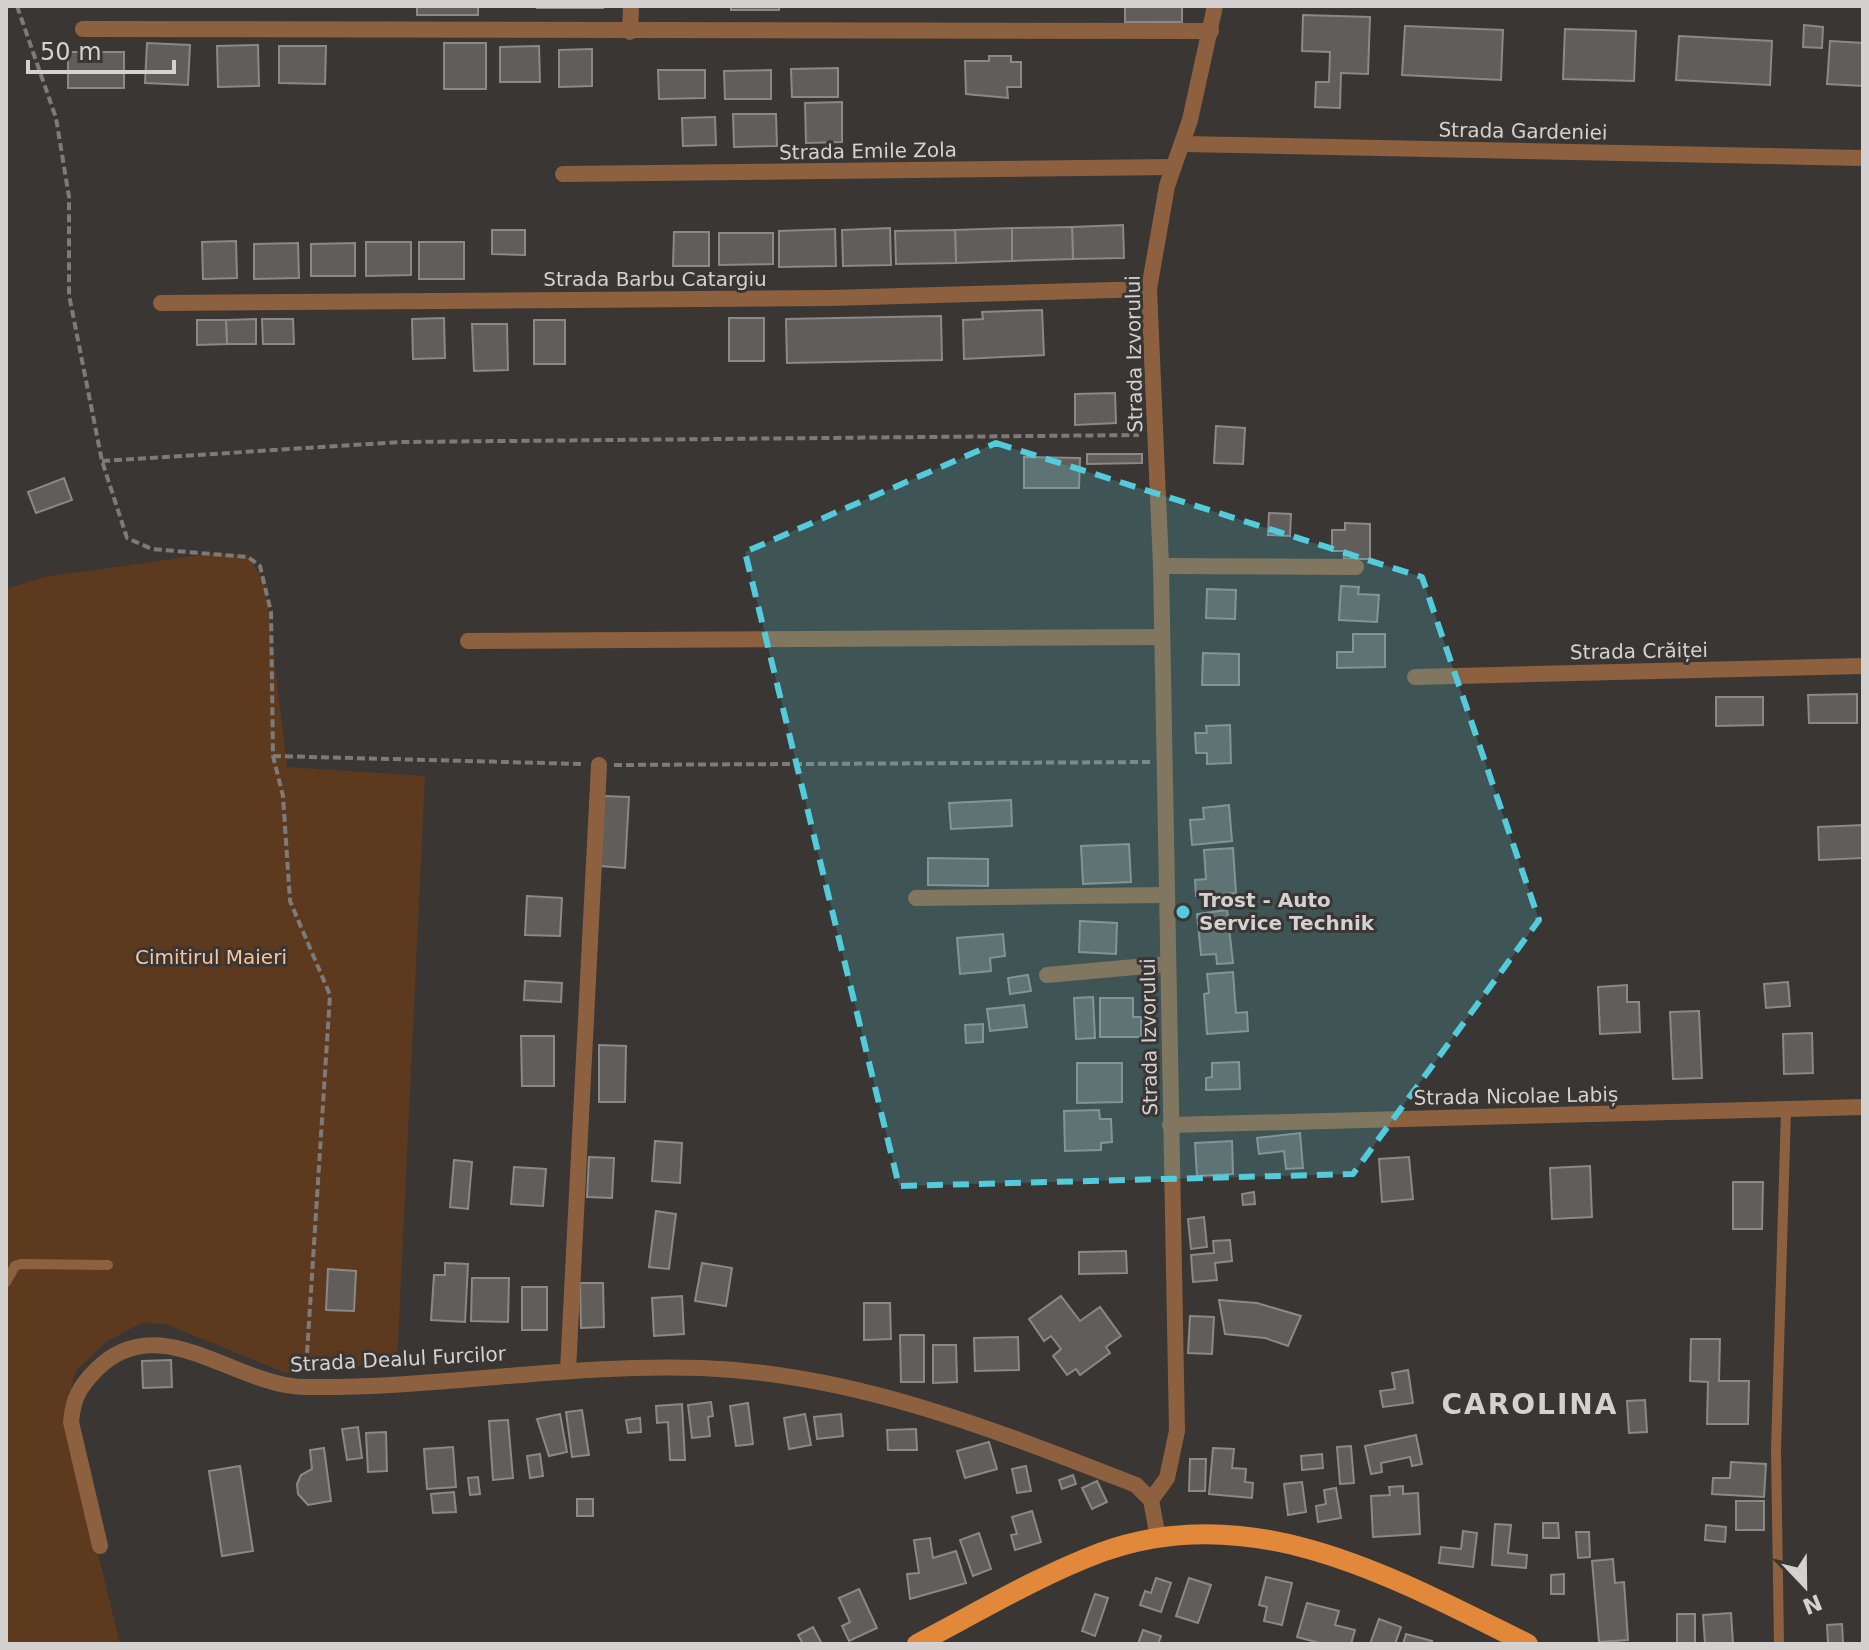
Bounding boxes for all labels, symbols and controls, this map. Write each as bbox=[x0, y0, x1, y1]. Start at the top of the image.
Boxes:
scale bar bbox=[28, 24, 174, 74]
text: 50 m bbox=[40, 38, 102, 66]
street label: Strada Gardeniei bbox=[1438, 118, 1608, 144]
street label: Strada Emile Zola bbox=[779, 137, 957, 165]
street label: Strada Barbu Catargiu bbox=[543, 267, 767, 291]
street label: Strada Izvorului bbox=[1121, 275, 1147, 433]
street label: Strada Crăiței bbox=[1570, 638, 1708, 664]
place label: Trost - Auto Service Technik bbox=[1199, 888, 1375, 935]
marker: Trost - Auto Service Technik bbox=[1174, 903, 1192, 921]
park label: Cimitirul Maieri bbox=[135, 945, 287, 969]
street label: Strada Izvorului bbox=[1136, 958, 1162, 1116]
street label: Strada Nicolae Labiș bbox=[1413, 1082, 1619, 1110]
street label: Strada Dealul Furcilor bbox=[290, 1341, 507, 1377]
district label: CAROLINA bbox=[1442, 1388, 1618, 1421]
north arrow bbox=[1765, 1546, 1845, 1626]
text: N bbox=[1799, 1589, 1826, 1619]

